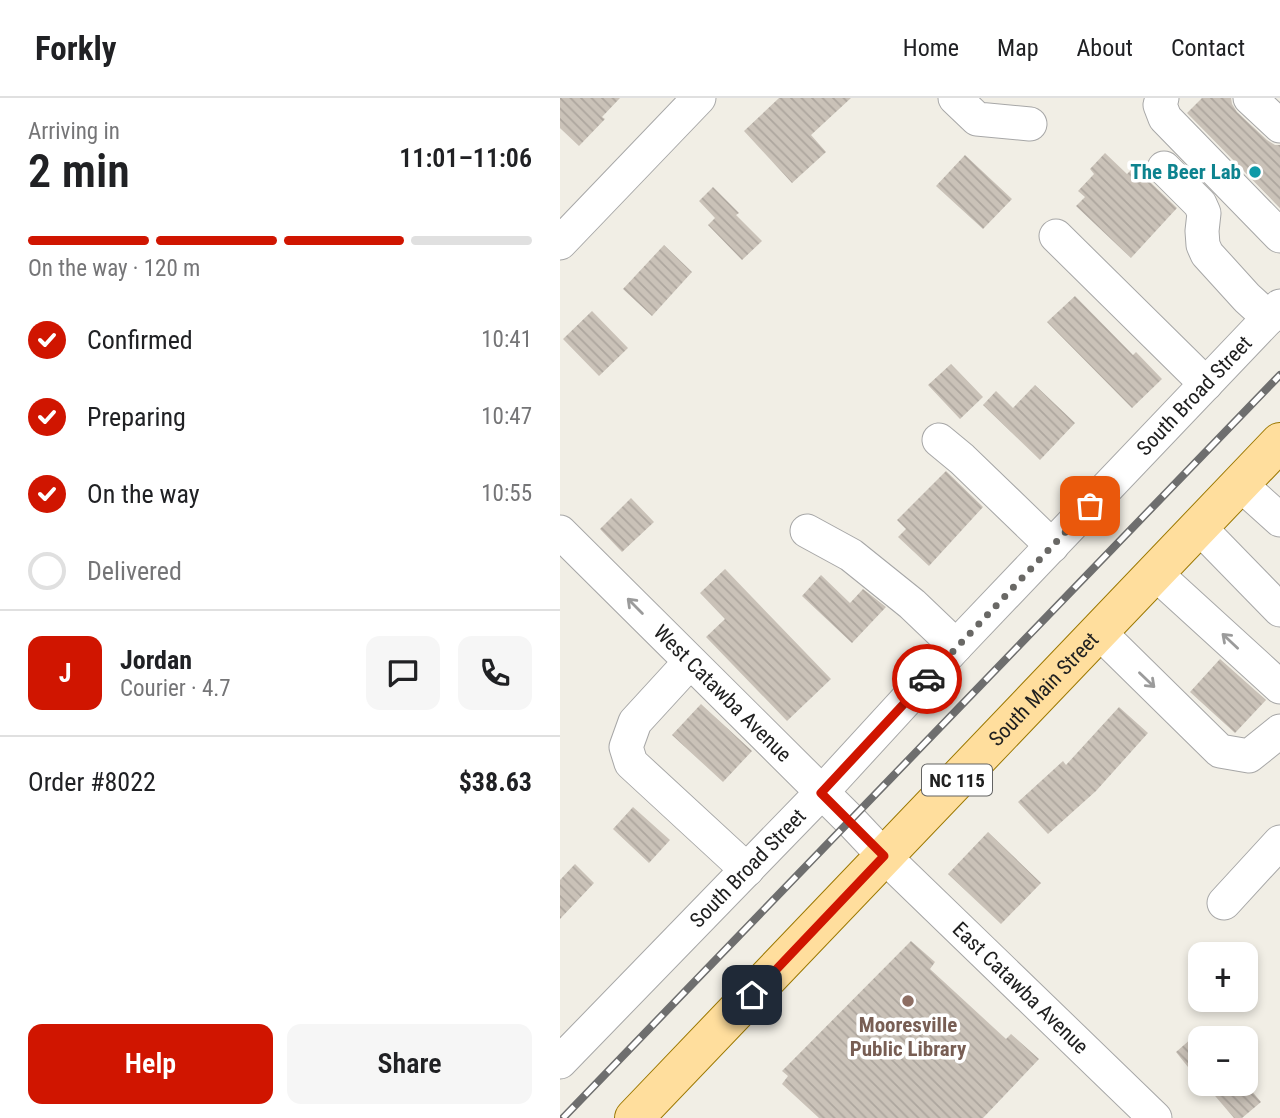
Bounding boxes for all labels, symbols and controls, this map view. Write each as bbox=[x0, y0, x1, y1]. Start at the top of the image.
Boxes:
text: Forkly bbox=[35, 29, 117, 68]
text: Home bbox=[903, 34, 959, 62]
text: Map bbox=[997, 34, 1039, 62]
text: About bbox=[1077, 34, 1133, 62]
text: Contact bbox=[1171, 34, 1245, 62]
text: Arriving in bbox=[28, 118, 120, 145]
text: 11:01–11:06 bbox=[399, 143, 532, 173]
text: 2 min bbox=[28, 144, 130, 198]
place label: The Beer Lab bbox=[1130, 160, 1241, 184]
marker: The Beer Lab bbox=[1247, 164, 1263, 180]
text: On the way · 120 m bbox=[28, 255, 200, 282]
icon: check bbox=[28, 321, 66, 359]
text: Confirmed bbox=[87, 325, 193, 355]
text: 10:41 bbox=[481, 326, 532, 353]
street label: South Broad Street bbox=[1132, 331, 1257, 460]
icon: check bbox=[28, 398, 66, 436]
text: Preparing bbox=[87, 402, 186, 432]
text: 10:47 bbox=[481, 403, 532, 430]
icon: check bbox=[28, 475, 66, 513]
pin bbox=[1060, 476, 1120, 536]
text: On the way bbox=[87, 479, 200, 509]
text: 10:55 bbox=[481, 480, 532, 507]
icon: bag bbox=[1071, 487, 1109, 525]
text: Delivered bbox=[87, 556, 182, 586]
one-way arrow bbox=[626, 598, 643, 615]
street label: West Catawba Avenue bbox=[649, 620, 796, 767]
street label: South Main Street bbox=[984, 628, 1103, 751]
one-way arrow bbox=[1222, 633, 1239, 650]
button: chat bbox=[366, 636, 440, 710]
button: phone bbox=[458, 636, 532, 710]
courier bbox=[892, 644, 962, 714]
text: Jordan bbox=[120, 645, 192, 675]
text: J bbox=[59, 658, 71, 688]
icon: car bbox=[908, 660, 946, 698]
one-way arrow bbox=[1138, 671, 1155, 688]
text: Courier · 4.7 bbox=[120, 675, 231, 702]
road number: NC 115 bbox=[922, 764, 992, 796]
text: Order #8022 bbox=[28, 767, 156, 797]
text: $38.63 bbox=[459, 767, 532, 797]
street label: South Broad Street bbox=[685, 804, 811, 932]
street label: East Catawba Avenue bbox=[948, 917, 1093, 1059]
map controls bbox=[1188, 942, 1258, 1096]
button: + bbox=[1188, 942, 1258, 1012]
pin bbox=[722, 965, 782, 1025]
icon: home bbox=[733, 976, 771, 1014]
marker: Mooresville Public Library bbox=[900, 993, 916, 1009]
place label: Mooresville Public Library bbox=[850, 1013, 967, 1061]
button: Help bbox=[28, 1024, 273, 1104]
button: Share bbox=[287, 1024, 532, 1104]
button: − bbox=[1188, 1026, 1258, 1096]

